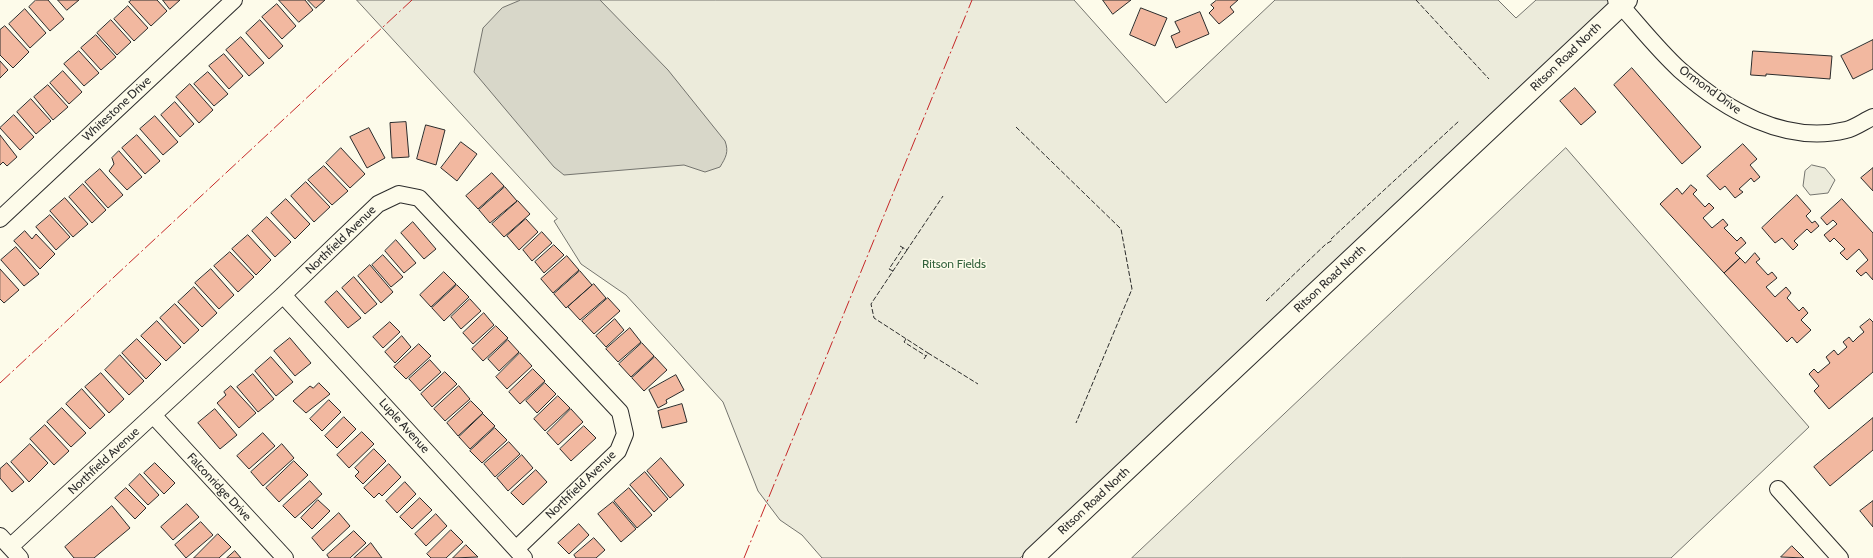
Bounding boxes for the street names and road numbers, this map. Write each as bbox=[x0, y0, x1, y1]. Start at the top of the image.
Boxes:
street label: Ritson Road North bbox=[1528, 20, 1604, 94]
street label: Ormond Drive bbox=[1676, 63, 1744, 117]
street label: Whitestone Drive bbox=[80, 74, 154, 144]
street label: Northfield Avenue bbox=[303, 203, 379, 277]
street label: Ritson Road North bbox=[1291, 242, 1369, 316]
street label: Luple Avenue bbox=[376, 396, 432, 456]
street label: Northfield Avenue bbox=[65, 424, 143, 498]
street label: Northfield Avenue bbox=[543, 448, 619, 522]
street label: Falconridge Drive bbox=[184, 450, 254, 524]
street label: Ritson Road North bbox=[1055, 464, 1133, 538]

